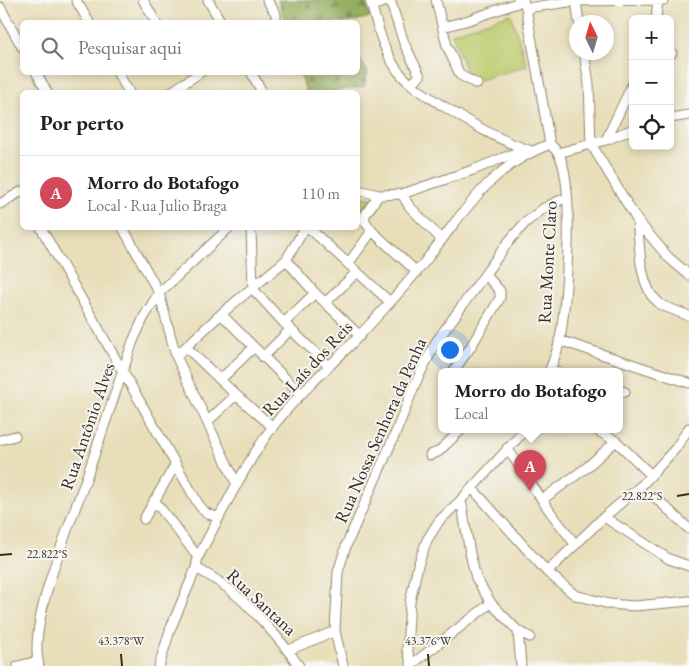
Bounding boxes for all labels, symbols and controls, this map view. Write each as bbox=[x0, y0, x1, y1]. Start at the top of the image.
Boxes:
north arrow bbox=[569, 15, 614, 60]
map controls bbox=[629, 15, 674, 150]
button: + bbox=[629, 15, 674, 60]
search box bbox=[20, 20, 360, 75]
icon: search bbox=[38, 34, 66, 62]
text: Pesquisar aqui bbox=[78, 35, 182, 60]
button: − bbox=[629, 60, 674, 105]
button: locate bbox=[629, 105, 674, 150]
text: Por perto bbox=[40, 109, 124, 136]
text: Morro do Botafogo bbox=[87, 170, 239, 195]
text: A bbox=[50, 183, 62, 204]
text: 110 m bbox=[301, 183, 340, 204]
text: Local · Rua Julio Braga bbox=[87, 195, 227, 216]
street label: Rua Monte Claro bbox=[532, 200, 562, 324]
street label: Rua Laís dos Reis bbox=[257, 315, 357, 421]
street label: Rua Nossa Senhora da Penha bbox=[329, 333, 432, 526]
your location bbox=[437, 337, 463, 363]
street label: Rua Antônio Alves bbox=[54, 359, 120, 493]
popup bbox=[438, 368, 623, 433]
text: Morro do Botafogo bbox=[455, 378, 606, 403]
text: Local bbox=[455, 403, 488, 424]
pin: A bbox=[514, 450, 546, 491]
text: 22.822°S bbox=[622, 488, 663, 504]
text: 22.822°S bbox=[27, 546, 68, 562]
street label: Rua Santana bbox=[222, 564, 302, 641]
text: 43.378°W bbox=[98, 633, 145, 649]
text: 43.376°W bbox=[405, 633, 452, 649]

